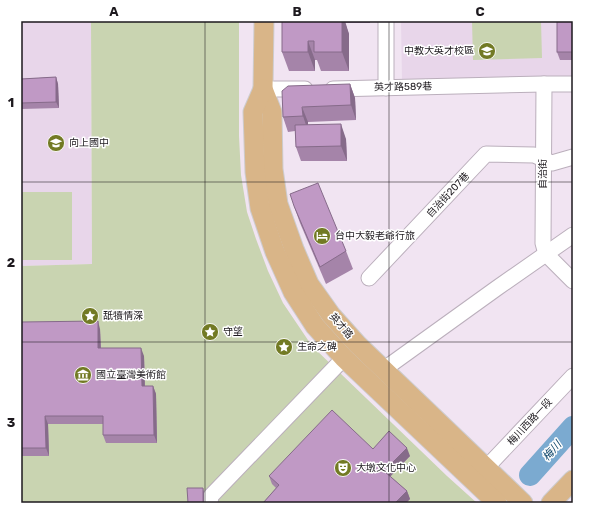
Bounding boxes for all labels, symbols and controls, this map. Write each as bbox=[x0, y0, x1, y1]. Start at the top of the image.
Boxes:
text: A bbox=[109, 4, 119, 19]
text: B bbox=[292, 4, 302, 19]
text: C bbox=[475, 4, 485, 19]
school or university icon: 中教大英才校區 bbox=[477, 41, 497, 61]
place label: 中教大英才校區 bbox=[404, 45, 474, 57]
street label: 英才路589巷 bbox=[374, 80, 432, 94]
text: 1 bbox=[8, 95, 14, 110]
school or university icon: 向上國中 bbox=[46, 133, 66, 153]
place label: 向上國中 bbox=[69, 137, 109, 149]
street label: 自治街 bbox=[537, 159, 549, 189]
street label: 自治街207巷 bbox=[424, 170, 472, 220]
hotel icon: 台中大毅老爺行旅 bbox=[312, 226, 332, 246]
place label: 台中大毅老爺行旅 bbox=[335, 230, 415, 242]
text: 2 bbox=[7, 255, 15, 270]
place icon: 舐犢情深 bbox=[80, 306, 100, 326]
place label: 舐犢情深 bbox=[103, 310, 143, 322]
street label: 英才路 bbox=[327, 311, 355, 341]
place icon: 守望 bbox=[200, 322, 220, 342]
place label: 守望 bbox=[223, 326, 243, 338]
place icon: 生命之碑 bbox=[274, 337, 294, 357]
place label: 生命之碑 bbox=[297, 341, 337, 353]
museum icon: 國立臺灣美術館 bbox=[73, 365, 93, 385]
place label: 國立臺灣美術館 bbox=[96, 369, 166, 381]
street label: 梅川西路一段 bbox=[505, 396, 555, 448]
text: 3 bbox=[7, 415, 16, 430]
water label: 梅川 bbox=[540, 438, 565, 464]
theatre icon: 大墩文化中心 bbox=[333, 458, 353, 478]
place label: 大墩文化中心 bbox=[356, 462, 416, 474]

